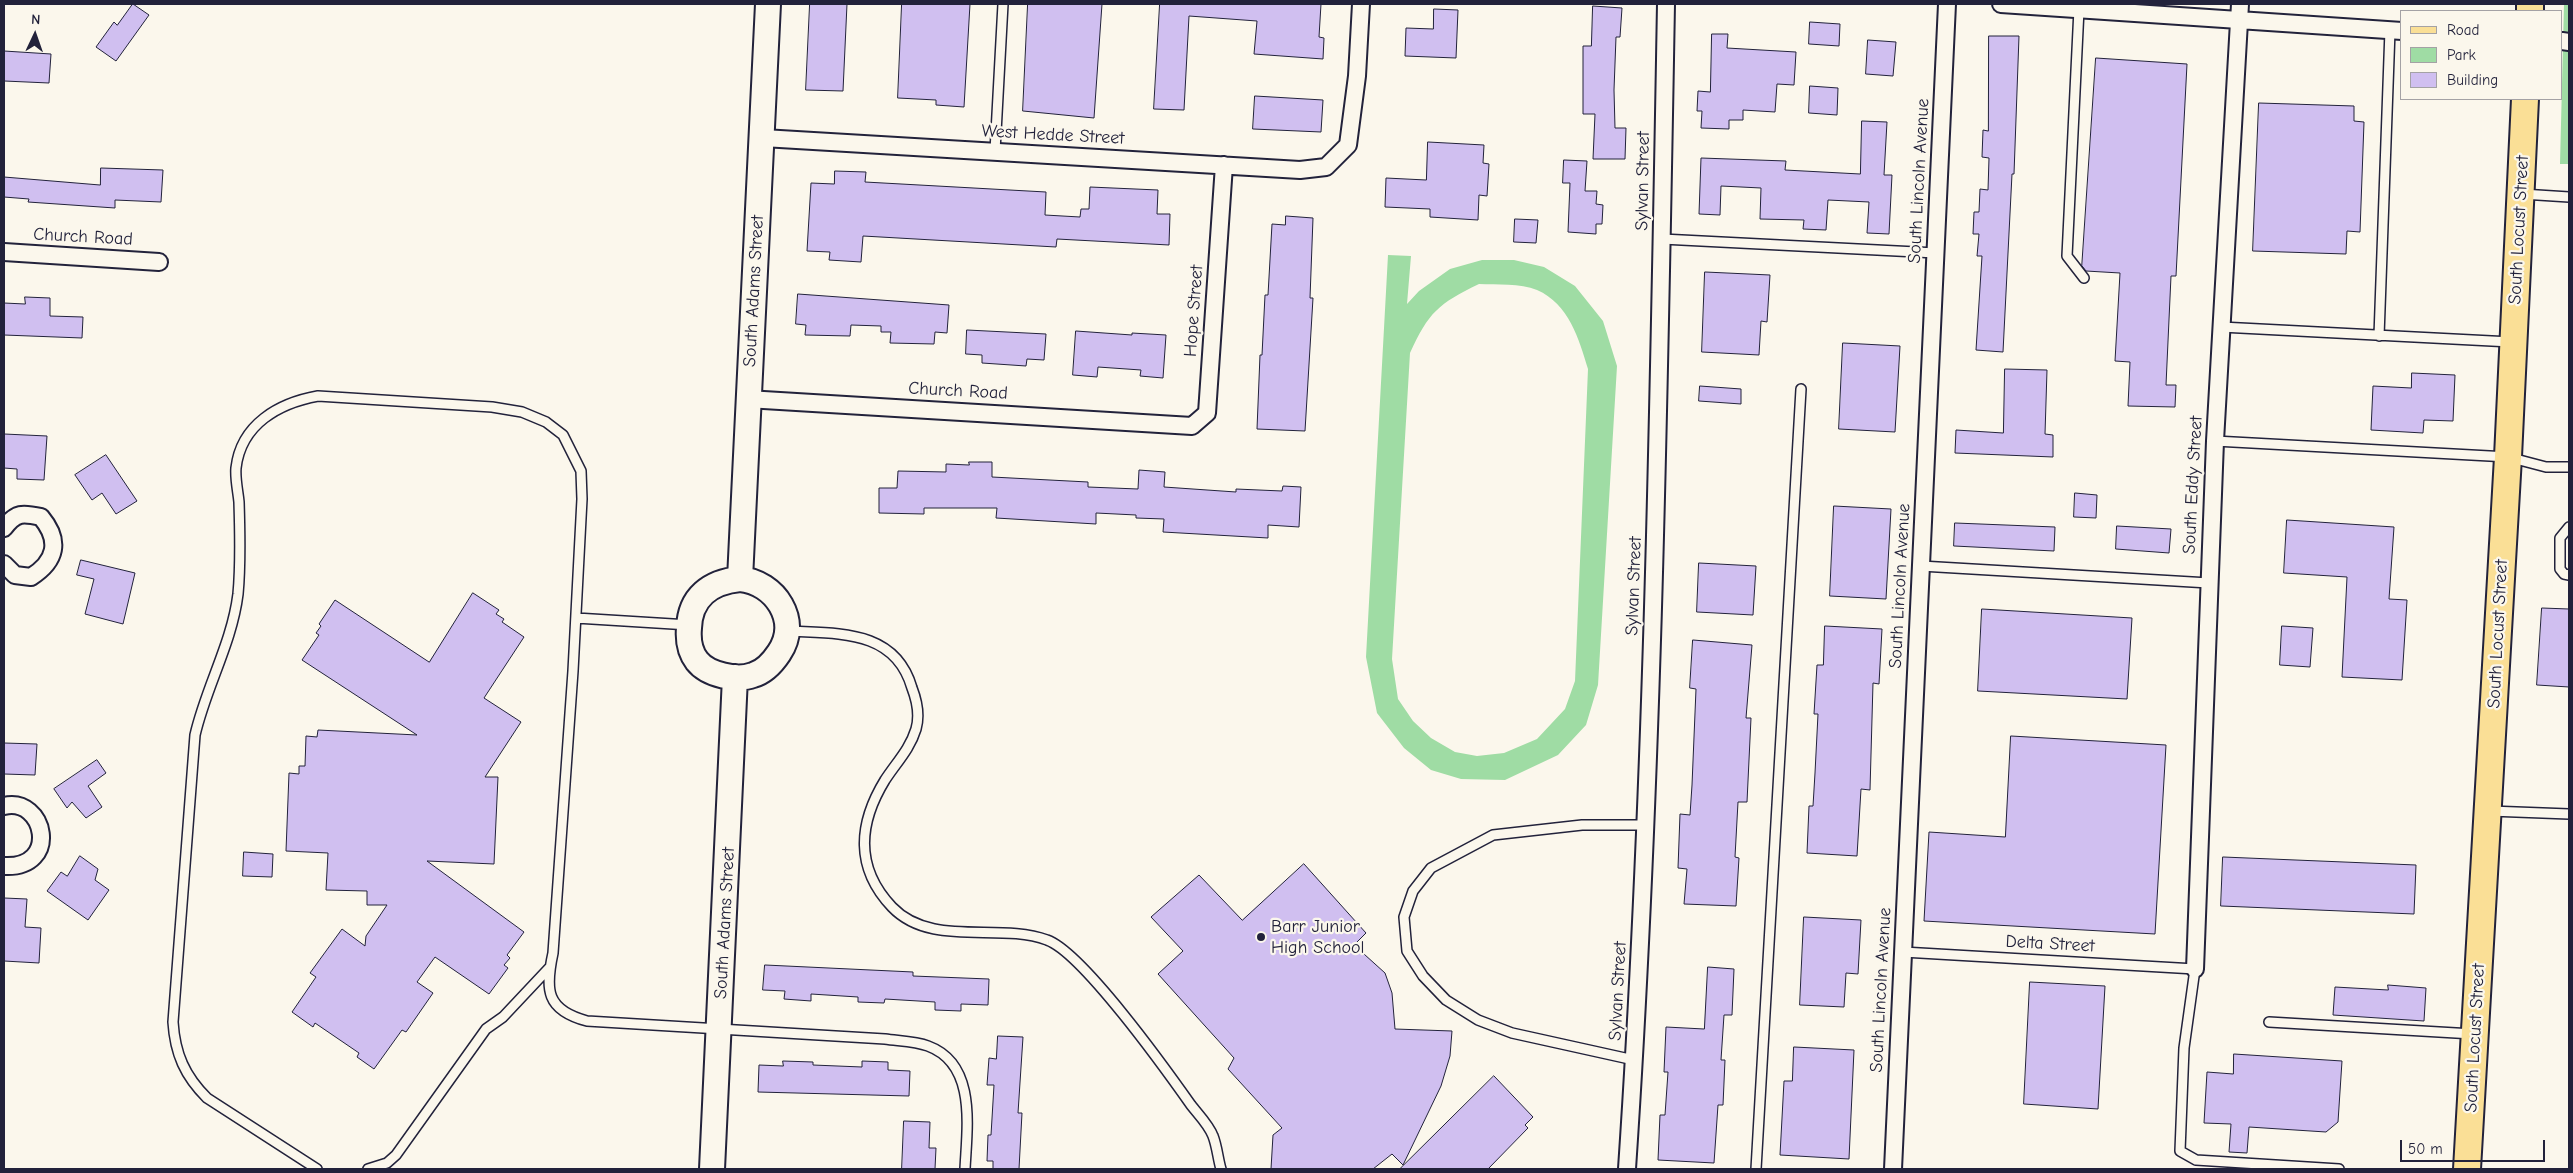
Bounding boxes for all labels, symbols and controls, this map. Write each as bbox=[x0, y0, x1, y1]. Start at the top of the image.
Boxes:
north arrow bbox=[10, 10, 60, 60]
legend bbox=[2400, 10, 2563, 100]
text: N bbox=[31, 11, 41, 28]
text: Road bbox=[2447, 21, 2479, 39]
text: Park bbox=[2447, 46, 2476, 64]
text: Building bbox=[2447, 71, 2498, 89]
street label: South Lincoln Avenue bbox=[1904, 98, 1934, 264]
street label: West Hedde Street bbox=[981, 120, 1125, 150]
street label: Sylvan Street bbox=[1631, 131, 1655, 231]
street label: South Locust Street bbox=[2504, 155, 2534, 305]
street label: South Adams Street bbox=[739, 214, 769, 368]
street label: Church Road bbox=[33, 224, 133, 250]
street label: Hope Street bbox=[1180, 264, 1208, 358]
street label: Church Road bbox=[908, 378, 1008, 404]
street label: South Eddy Street bbox=[2179, 415, 2207, 555]
street label: South Lincoln Avenue bbox=[1885, 503, 1915, 669]
street label: Sylvan Street bbox=[1621, 536, 1647, 636]
street label: South Locust Street bbox=[2483, 559, 2513, 709]
street label: South Adams Street bbox=[710, 846, 740, 1000]
street label: South Lincoln Avenue bbox=[1866, 907, 1896, 1073]
place label: Barr Junior High School bbox=[1271, 916, 1365, 959]
marker: Barr Junior High School bbox=[1255, 931, 1267, 943]
street label: Delta Street bbox=[2005, 931, 2095, 957]
street label: Sylvan Street bbox=[1605, 941, 1631, 1041]
street label: South Locust Street bbox=[2460, 963, 2490, 1113]
scale bar bbox=[2403, 1130, 2548, 1162]
text: 50 m bbox=[2408, 1140, 2443, 1158]

